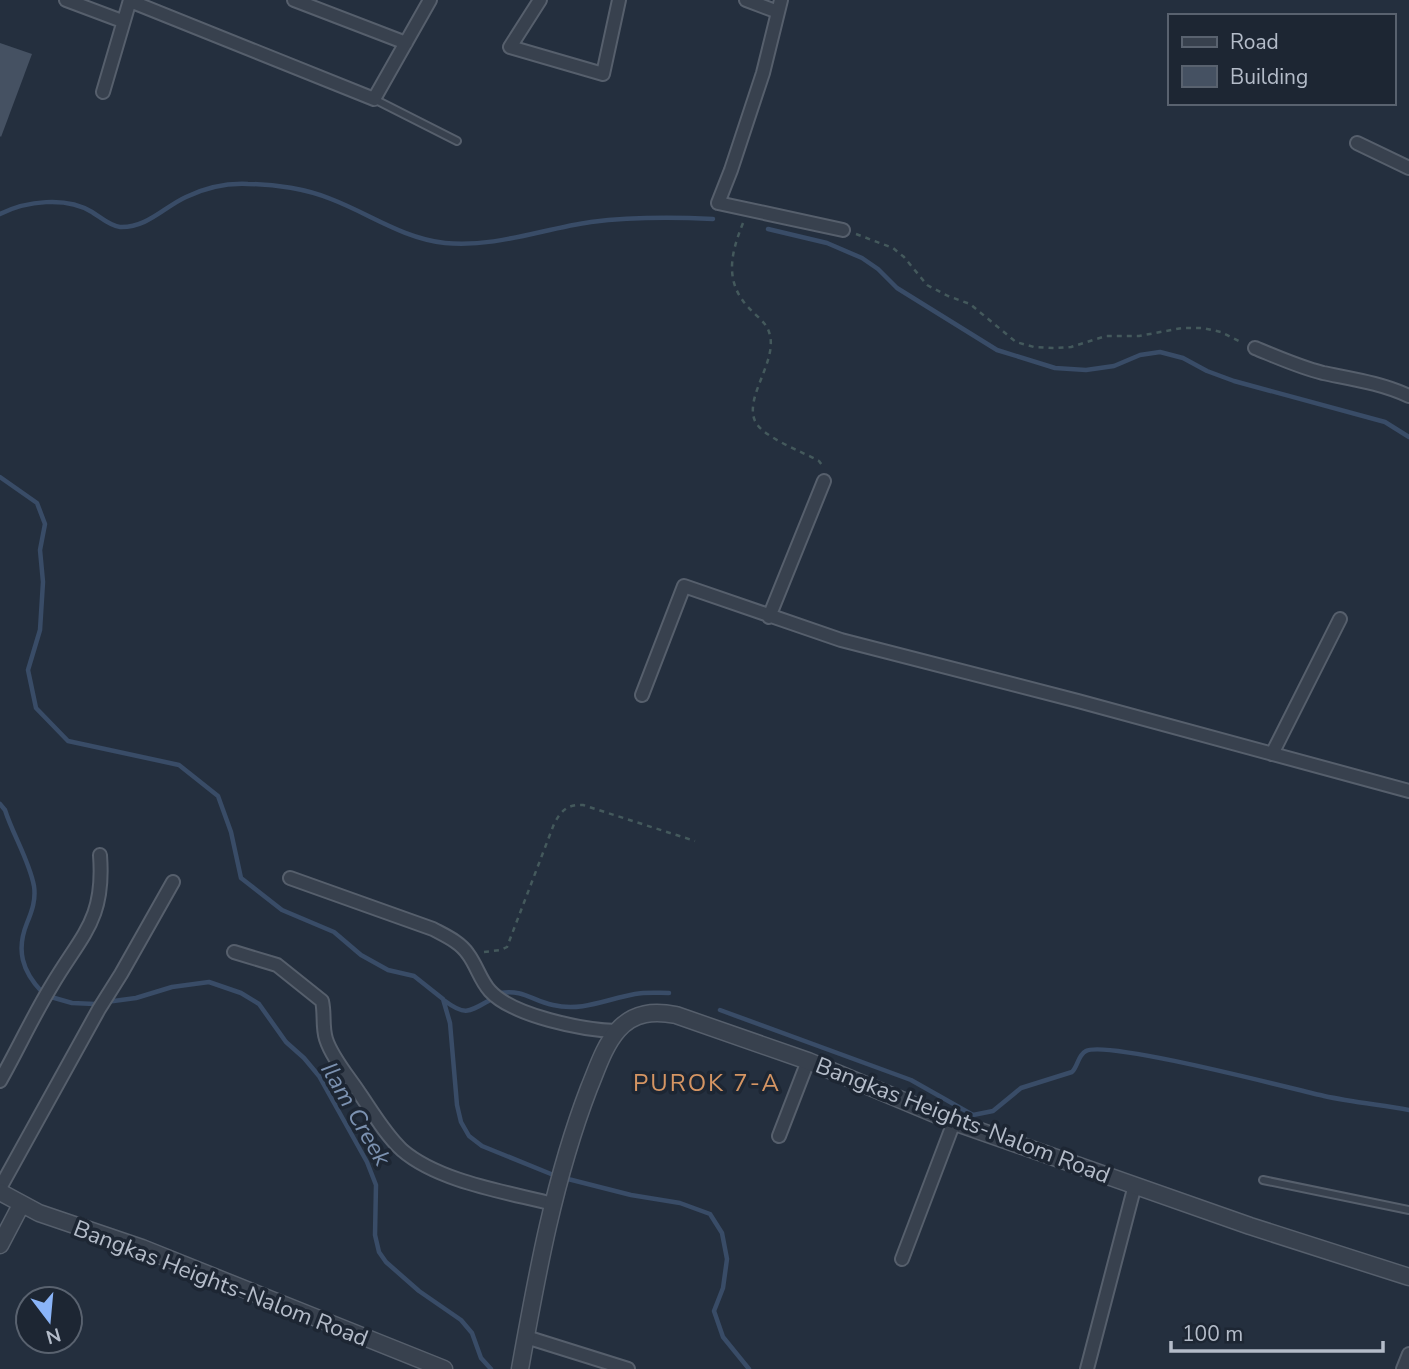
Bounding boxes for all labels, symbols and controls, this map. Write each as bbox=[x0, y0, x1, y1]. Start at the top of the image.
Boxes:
legend bbox=[1168, 14, 1395, 105]
text: Road bbox=[1230, 28, 1279, 56]
text: Building bbox=[1230, 63, 1308, 91]
street label: Bangkas Heights-Nalom Road bbox=[811, 1050, 1115, 1191]
water label: Ilam Creek bbox=[313, 1056, 399, 1173]
district label: PUROK 7-A bbox=[633, 1067, 781, 1099]
street label: Bangkas Heights-Nalom Road bbox=[69, 1213, 373, 1354]
north arrow bbox=[14, 1285, 84, 1355]
scale bar bbox=[1171, 1310, 1383, 1354]
text: 100 m bbox=[1182, 1320, 1243, 1348]
text: N bbox=[43, 1321, 64, 1350]

